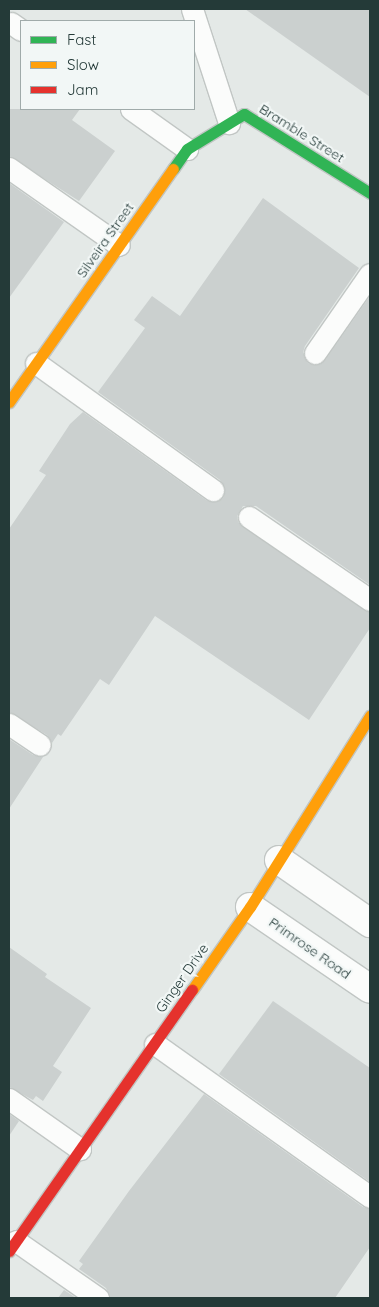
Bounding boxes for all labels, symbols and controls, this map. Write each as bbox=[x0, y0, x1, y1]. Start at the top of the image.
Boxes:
legend bbox=[20, 20, 195, 110]
text: Fast bbox=[67, 30, 96, 49]
text: Slow bbox=[67, 55, 99, 74]
text: Jam bbox=[67, 80, 98, 99]
street label: Bramble Street bbox=[256, 100, 348, 166]
street label: Silveira Street bbox=[73, 199, 137, 281]
street label: Primrose Road bbox=[266, 914, 354, 982]
street label: Ginger Drive bbox=[152, 940, 212, 1016]

